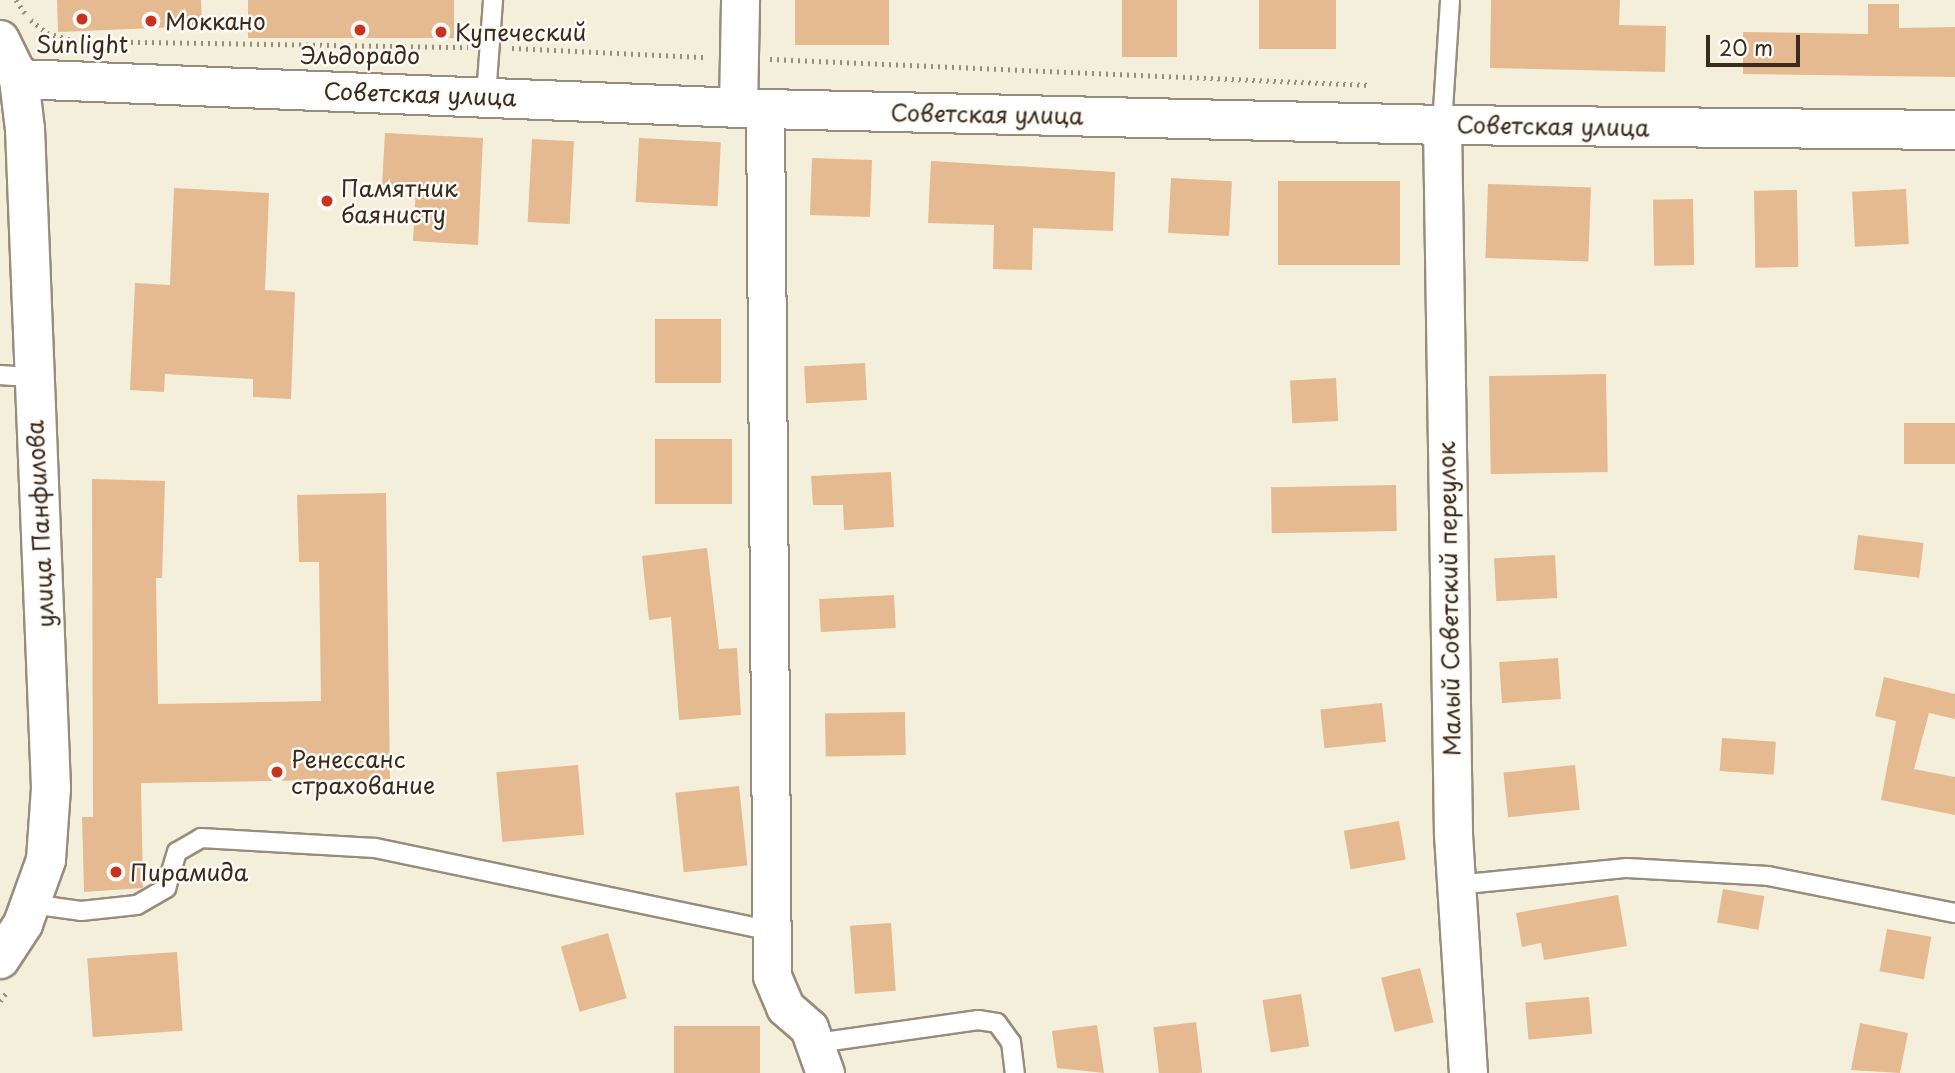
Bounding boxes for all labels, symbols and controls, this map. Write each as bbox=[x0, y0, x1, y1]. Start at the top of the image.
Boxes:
place label: Моккано bbox=[165, 7, 266, 35]
marker: Sunlight bbox=[74, 11, 90, 27]
marker: Моккано bbox=[143, 13, 159, 29]
place label: Купеческий bbox=[455, 18, 586, 46]
scale bar bbox=[1710, 21, 1804, 65]
marker: Эльдорадо bbox=[352, 22, 368, 38]
marker: Купеческий bbox=[433, 24, 449, 40]
place label: Sunlight bbox=[36, 30, 128, 58]
text: 20 m bbox=[1719, 31, 1773, 63]
place label: Эльдорадо bbox=[300, 41, 420, 69]
street label: Советская улица bbox=[322, 77, 518, 111]
street label: Советская улица bbox=[890, 99, 1084, 129]
street label: Советская улица bbox=[1456, 111, 1650, 141]
place label: Памятник баянисту bbox=[341, 174, 458, 228]
marker: Памятник баянисту bbox=[319, 193, 335, 209]
street label: улица Панфилова bbox=[21, 419, 59, 629]
street label: Малый Советский переулок bbox=[1432, 442, 1466, 756]
place label: Ренессанс страхование bbox=[291, 745, 435, 799]
marker: Ренессанс страхование bbox=[269, 764, 285, 780]
place label: Пирамида bbox=[130, 858, 248, 886]
marker: Пирамида bbox=[108, 864, 124, 880]

